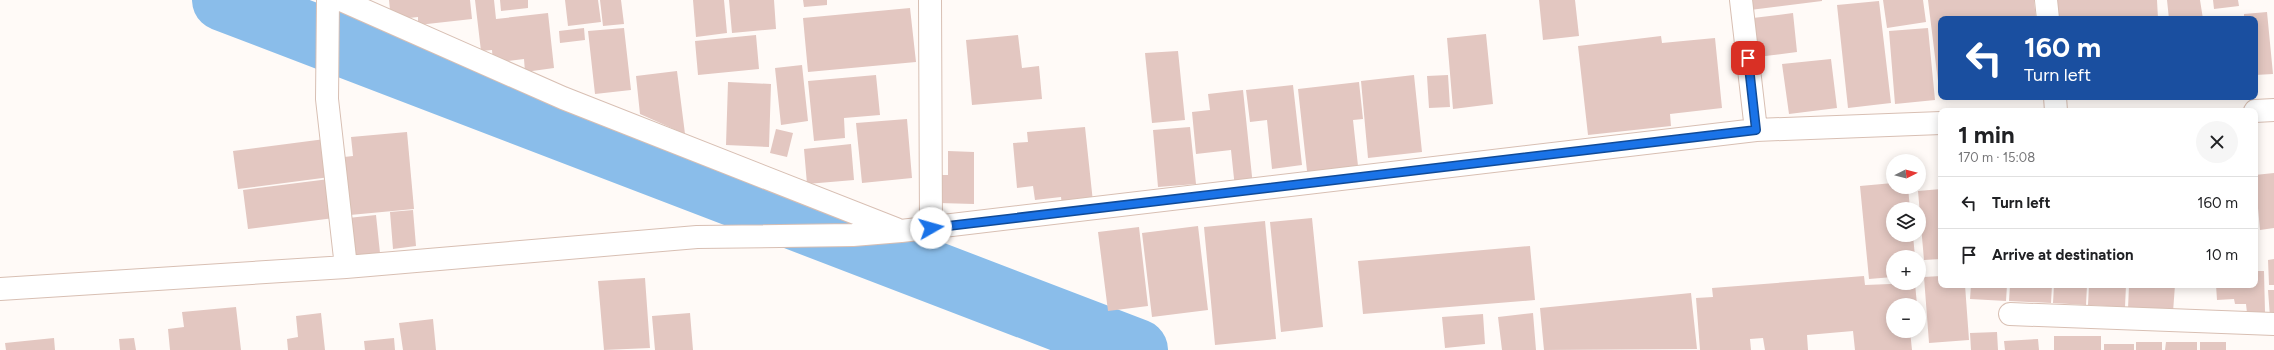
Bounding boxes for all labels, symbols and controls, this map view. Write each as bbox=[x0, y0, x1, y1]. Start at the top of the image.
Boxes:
text: 160 m bbox=[2024, 30, 2101, 64]
icon: left bbox=[1958, 32, 2010, 84]
pin bbox=[1731, 41, 1765, 75]
icon: arrive bbox=[1737, 47, 1759, 69]
text: Turn left bbox=[2024, 64, 2091, 86]
text: 1 min bbox=[1958, 120, 2015, 149]
button: close bbox=[2196, 121, 2238, 163]
text: 170 m · 15:08 bbox=[1958, 150, 2035, 165]
north arrow bbox=[1886, 154, 1926, 194]
map controls bbox=[1886, 154, 1926, 338]
icon: left bbox=[1958, 192, 1980, 214]
text: Turn left bbox=[1992, 194, 2050, 212]
text: 160 m bbox=[2197, 194, 2238, 212]
button: layers bbox=[1886, 202, 1926, 242]
position arrow bbox=[910, 207, 952, 249]
icon: arrive bbox=[1958, 244, 1980, 266]
text: Arrive at destination bbox=[1992, 246, 2133, 264]
text: 10 m bbox=[2206, 246, 2238, 264]
button: + bbox=[1886, 250, 1926, 290]
button: − bbox=[1886, 298, 1926, 338]

